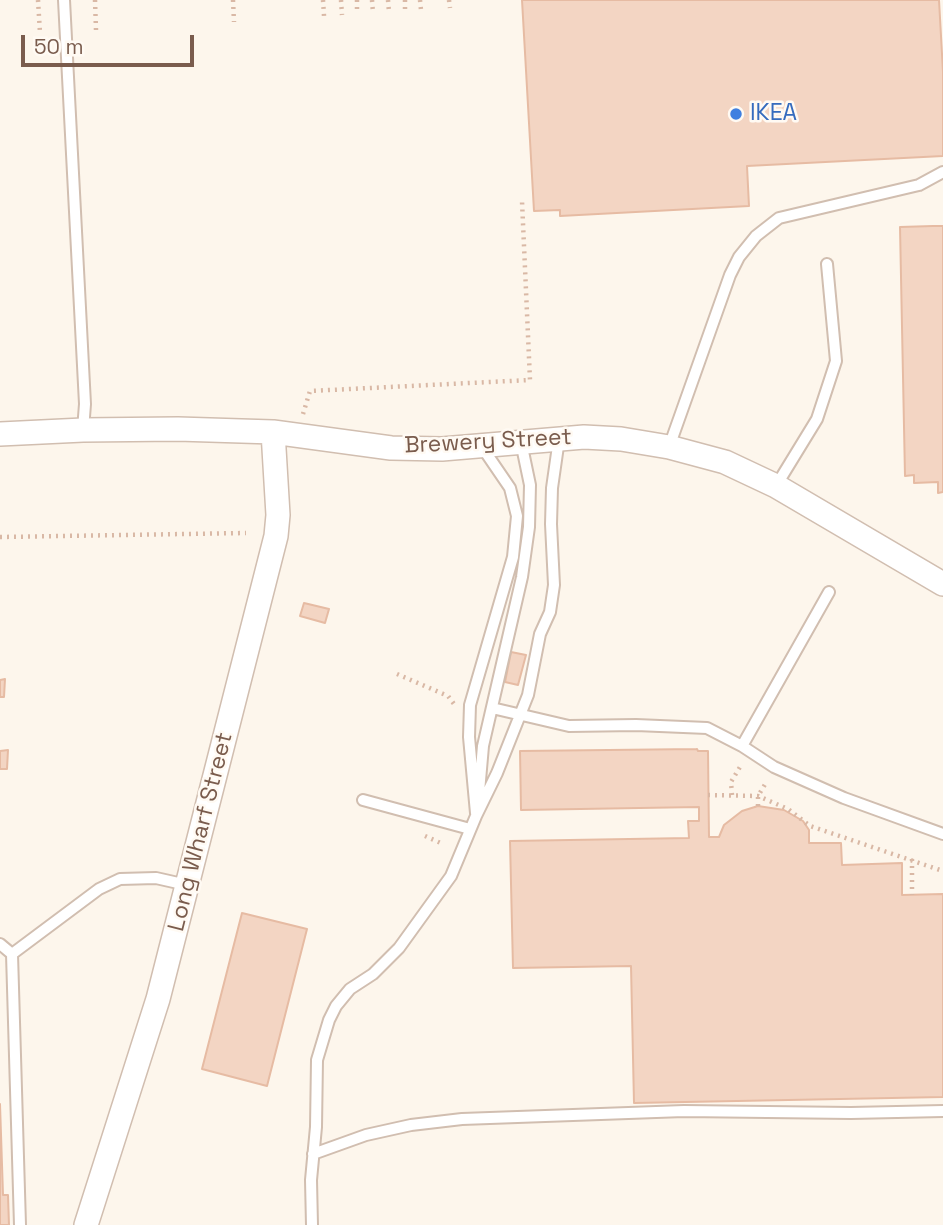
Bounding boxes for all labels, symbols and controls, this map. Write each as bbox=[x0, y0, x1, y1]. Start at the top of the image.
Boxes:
scale bar bbox=[24, 21, 198, 65]
text: 50 m bbox=[34, 33, 84, 60]
place label: IKEA bbox=[750, 100, 797, 128]
marker: IKEA bbox=[728, 106, 744, 122]
street label: Brewery Street bbox=[404, 424, 572, 460]
street label: Long Wharf Street bbox=[163, 730, 239, 934]

